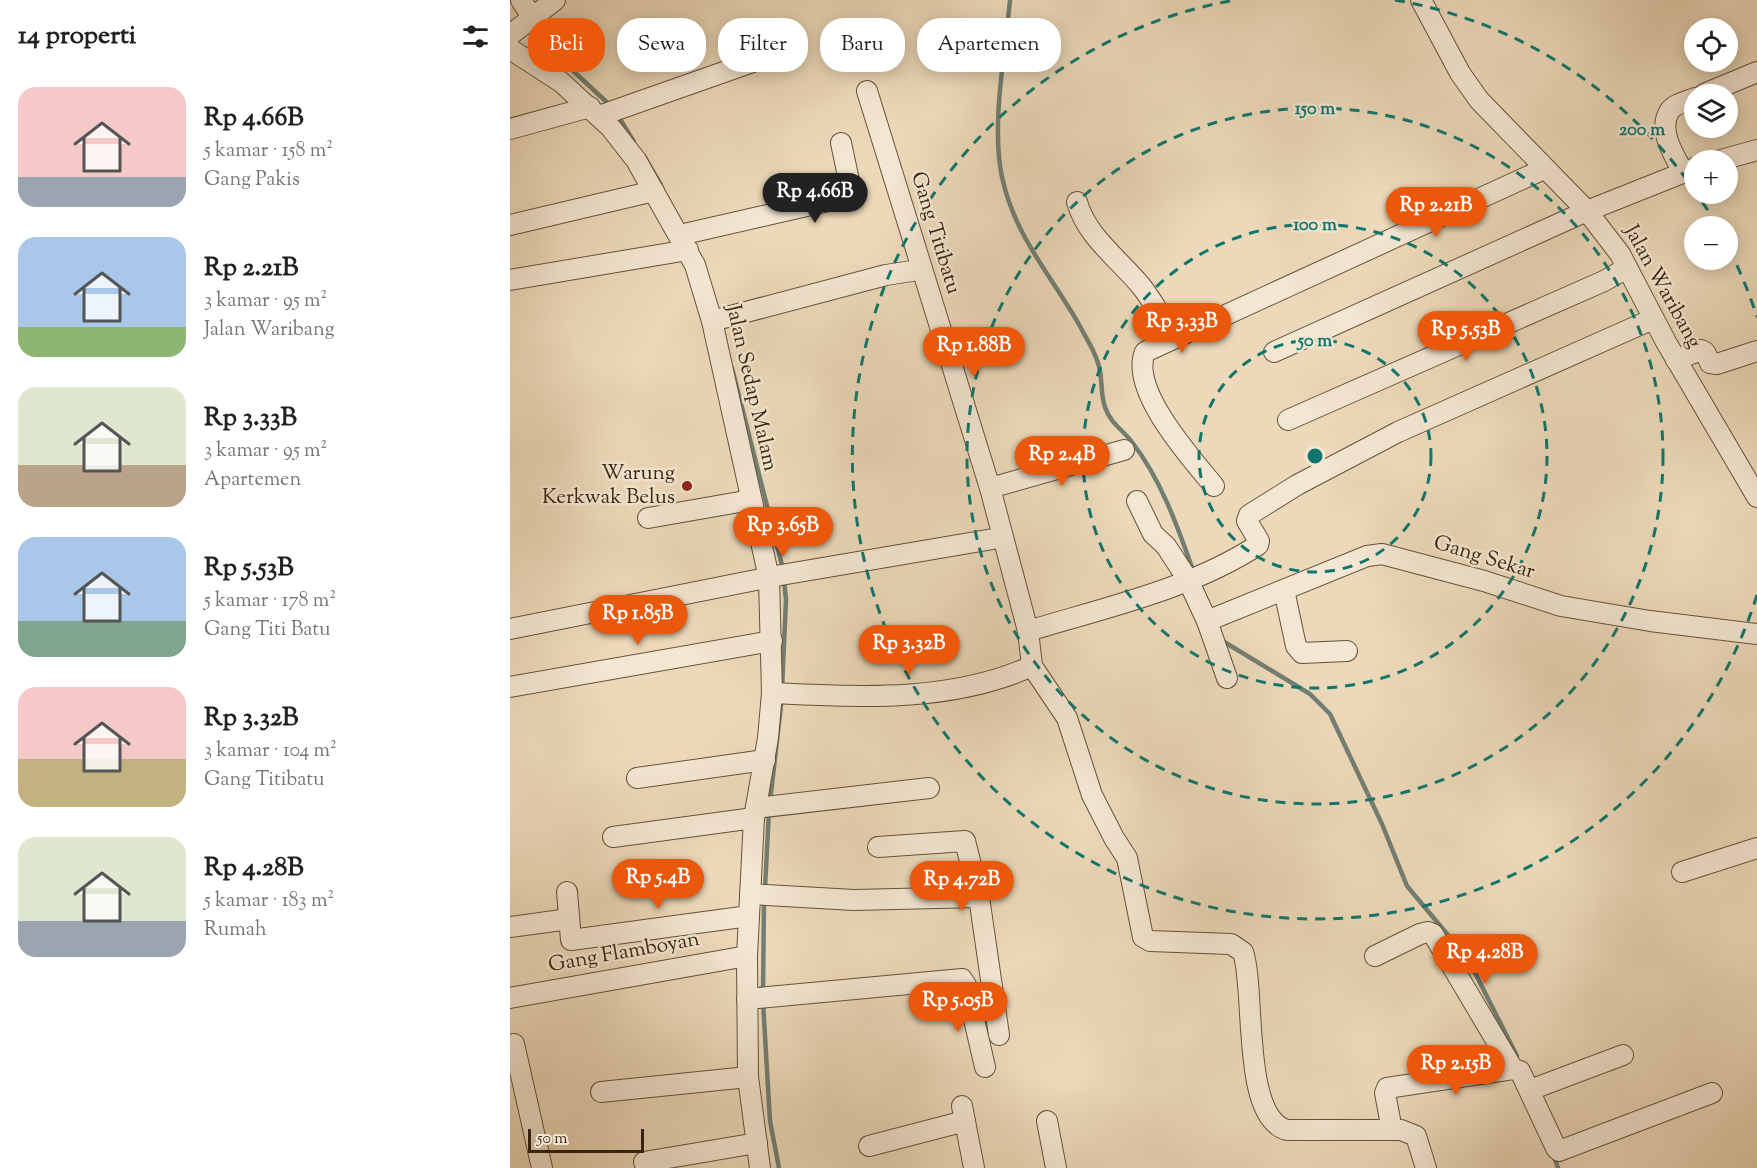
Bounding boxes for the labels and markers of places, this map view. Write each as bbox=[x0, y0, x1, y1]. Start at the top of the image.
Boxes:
pin: Rp 4.66B bbox=[753, 173, 877, 224]
pin: Rp 2.21B bbox=[1374, 187, 1498, 238]
pin: Rp 3.33B bbox=[1120, 303, 1244, 354]
pin: Rp 5.53B bbox=[1404, 311, 1528, 362]
pin: Rp 1.88B bbox=[912, 327, 1036, 378]
pin: Rp 2.4B bbox=[1007, 436, 1117, 487]
centre of rings bbox=[1305, 446, 1325, 466]
place label: Warung Kerkwak Belus bbox=[542, 459, 675, 513]
marker: Warung Kerkwak Belus bbox=[680, 479, 694, 493]
pin: Rp 3.65B bbox=[721, 507, 845, 558]
pin: Rp 1.85B bbox=[576, 595, 700, 646]
pin: Rp 3.32B bbox=[847, 625, 971, 676]
pin: Rp 5.4B bbox=[603, 859, 713, 910]
pin: Rp 4.72B bbox=[900, 861, 1024, 912]
pin: Rp 4.28B bbox=[1423, 934, 1547, 985]
pin: Rp 5.05B bbox=[896, 982, 1020, 1033]
pin: Rp 2.15B bbox=[1394, 1045, 1518, 1096]

